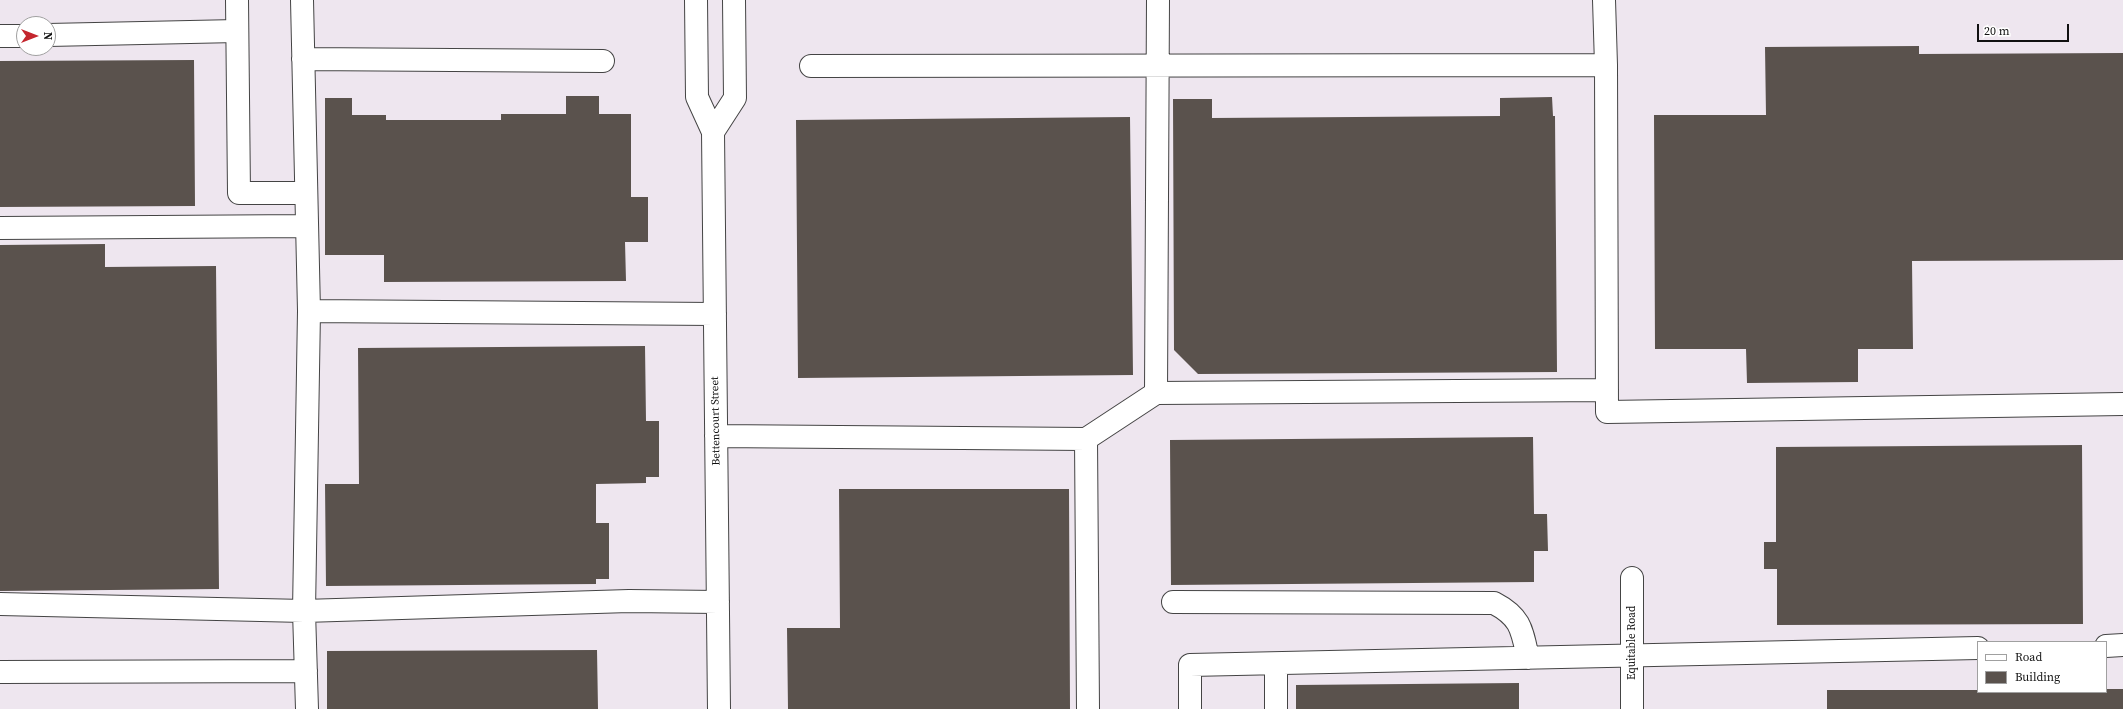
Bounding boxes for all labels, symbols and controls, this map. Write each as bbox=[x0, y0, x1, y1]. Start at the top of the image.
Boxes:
north arrow bbox=[16, 16, 56, 56]
scale bar bbox=[1979, 16, 2071, 42]
text: 20 m bbox=[1984, 23, 2010, 39]
text: N bbox=[40, 32, 55, 40]
street label: Bettencourt Street bbox=[709, 376, 723, 466]
street label: Equitable Road bbox=[1625, 606, 1639, 680]
legend bbox=[1977, 641, 2107, 693]
text: Road bbox=[2015, 649, 2042, 665]
text: Building bbox=[2015, 669, 2060, 685]

